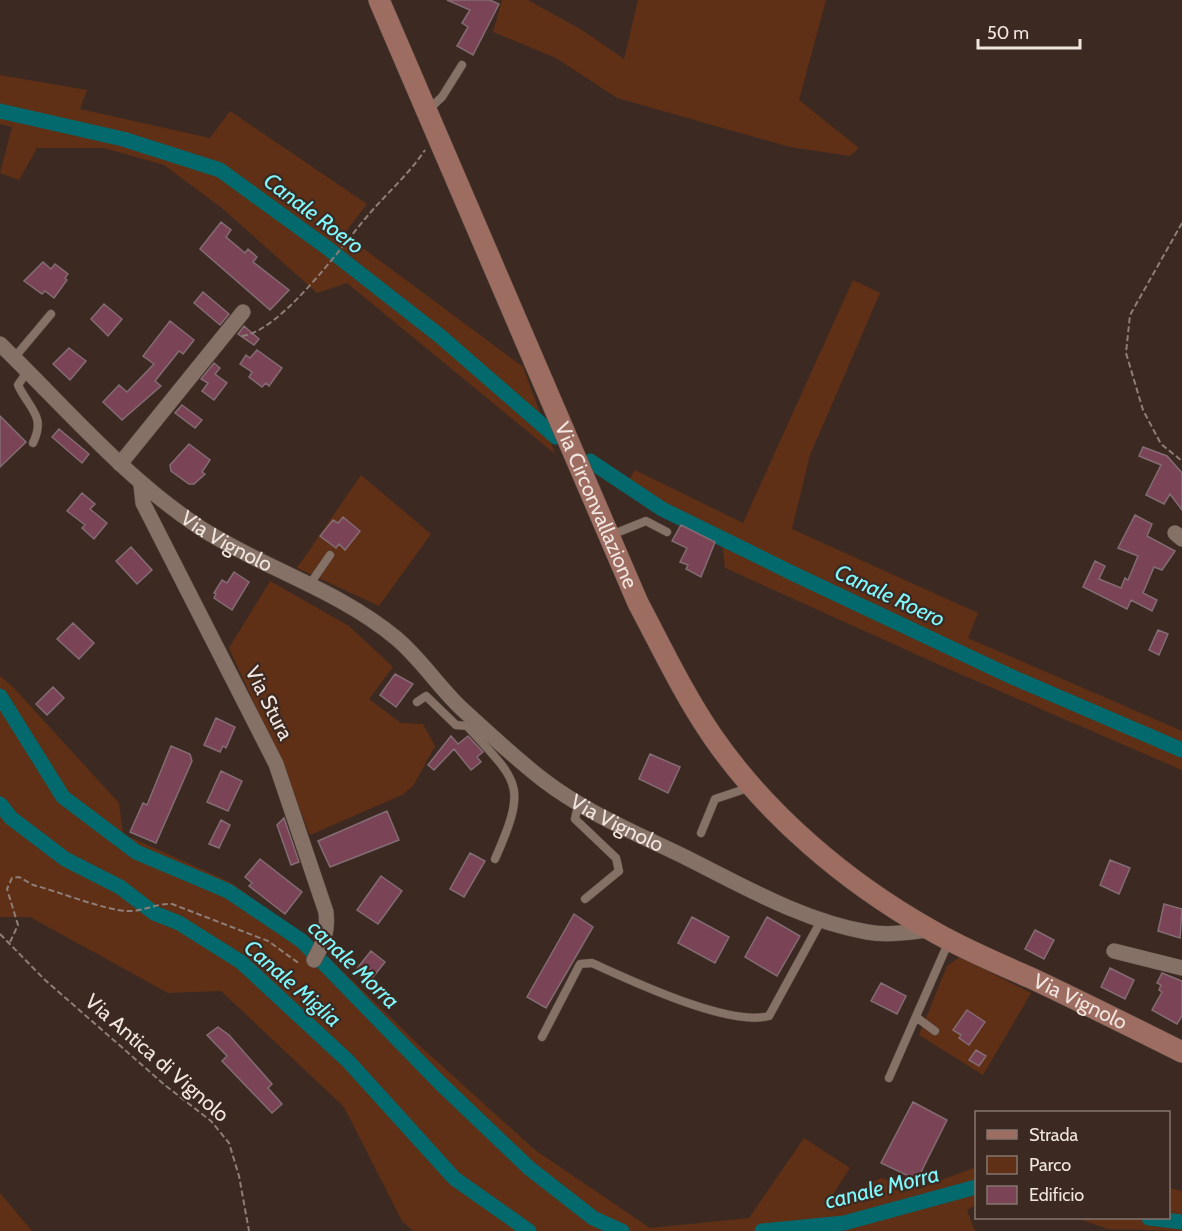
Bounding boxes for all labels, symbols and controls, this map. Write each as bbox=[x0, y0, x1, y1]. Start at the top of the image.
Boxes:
scale bar bbox=[978, 12, 1080, 50]
text: 50 m bbox=[987, 22, 1029, 44]
water label: Canale Roero bbox=[258, 167, 369, 260]
street label: Via Circonvallazione bbox=[550, 418, 643, 592]
street label: Via Vignolo bbox=[176, 505, 277, 577]
water label: Canale Roero bbox=[830, 558, 949, 633]
street label: Via Stura bbox=[240, 662, 299, 744]
street label: Via Vignolo bbox=[566, 789, 668, 857]
water label: canale Morra bbox=[302, 914, 405, 1015]
water label: Canale Miglia bbox=[239, 934, 347, 1033]
street label: Via Vignolo bbox=[1029, 968, 1131, 1035]
street label: Via Antica di Vignolo bbox=[80, 988, 234, 1127]
legend bbox=[975, 1111, 1170, 1219]
text: Strada bbox=[1029, 1124, 1079, 1146]
text: Parco bbox=[1029, 1154, 1071, 1176]
water label: canale Morra bbox=[822, 1160, 942, 1215]
text: Edificio bbox=[1029, 1184, 1084, 1206]

